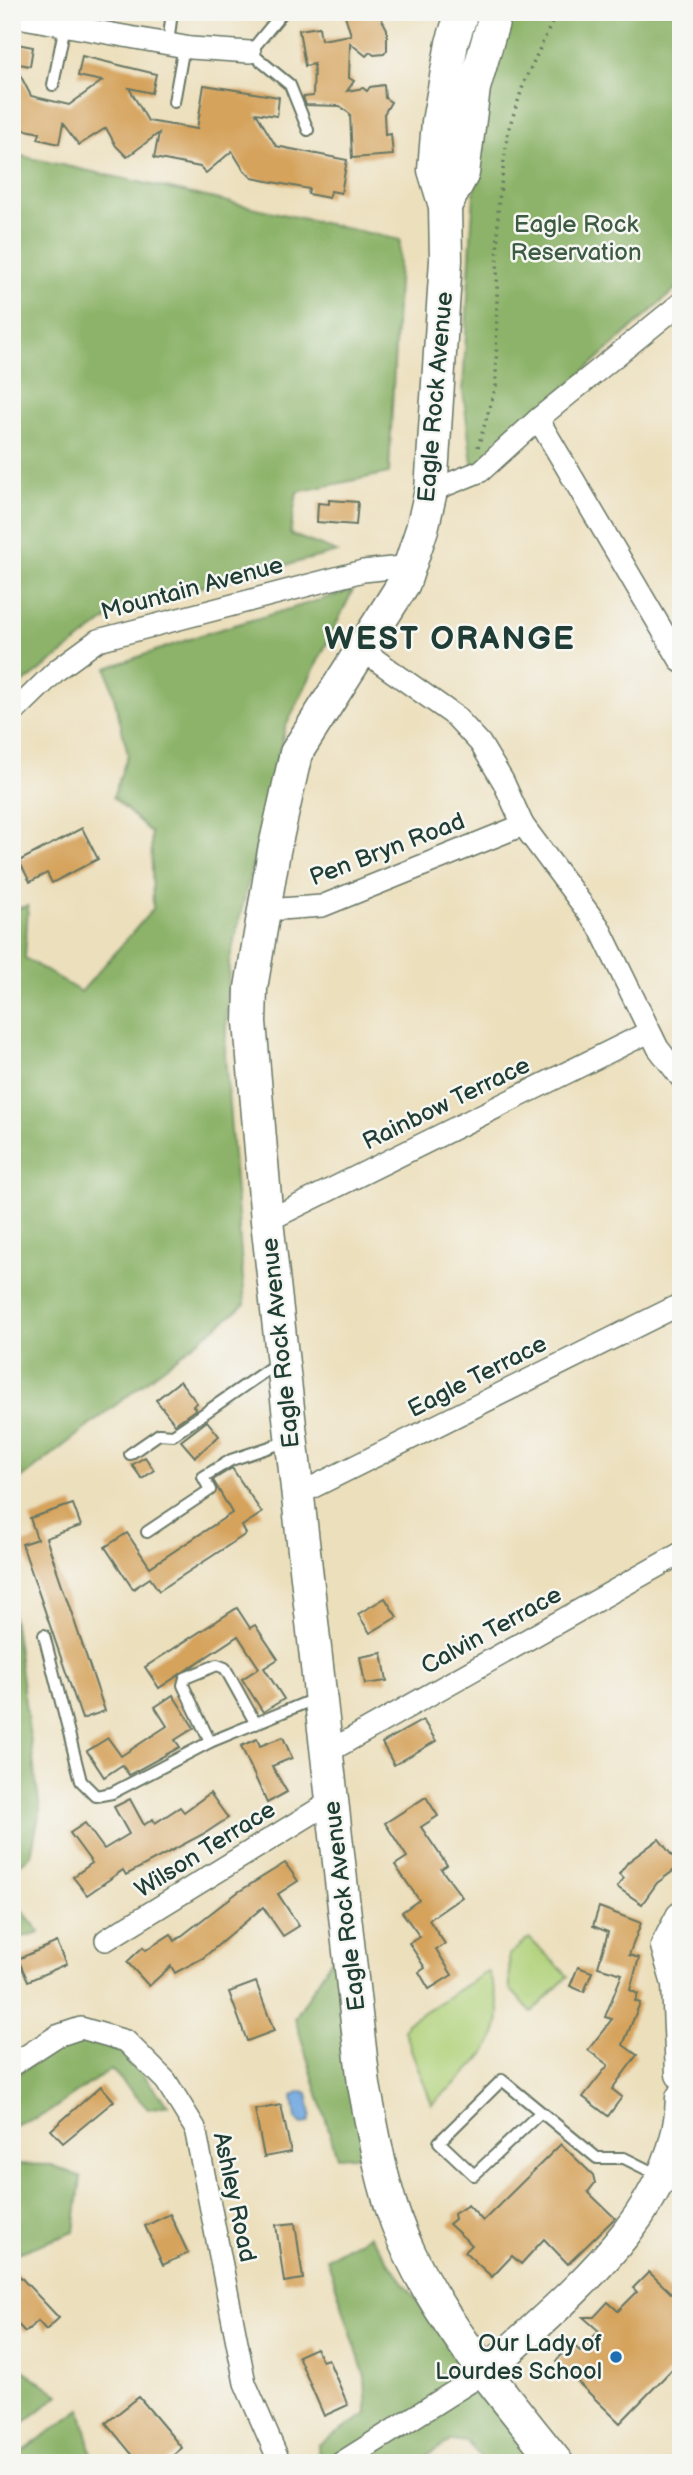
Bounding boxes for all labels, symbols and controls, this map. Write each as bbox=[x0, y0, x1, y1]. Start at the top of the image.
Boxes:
park label: Eagle Rock Reservation bbox=[510, 210, 642, 267]
street label: Eagle Rock Avenue bbox=[412, 290, 459, 504]
street label: Mountain Avenue bbox=[98, 550, 286, 627]
district label: WEST ORANGE bbox=[324, 620, 576, 659]
street label: Pen Bryn Road bbox=[306, 807, 469, 892]
street label: Rainbow Terrace bbox=[358, 1050, 535, 1156]
street label: Eagle Rock Avenue bbox=[255, 1236, 306, 1450]
street label: Eagle Terrace bbox=[403, 1329, 552, 1424]
street label: Calvin Terrace bbox=[416, 1580, 566, 1681]
street label: Wilson Terrace bbox=[130, 1795, 281, 1904]
street label: Eagle Rock Avenue bbox=[317, 1799, 372, 2013]
street label: Ashley Road bbox=[207, 2130, 262, 2265]
place label: Our Lady of Lourdes School bbox=[435, 2329, 603, 2386]
marker: Our Lady of Lourdes School bbox=[608, 2349, 624, 2365]

